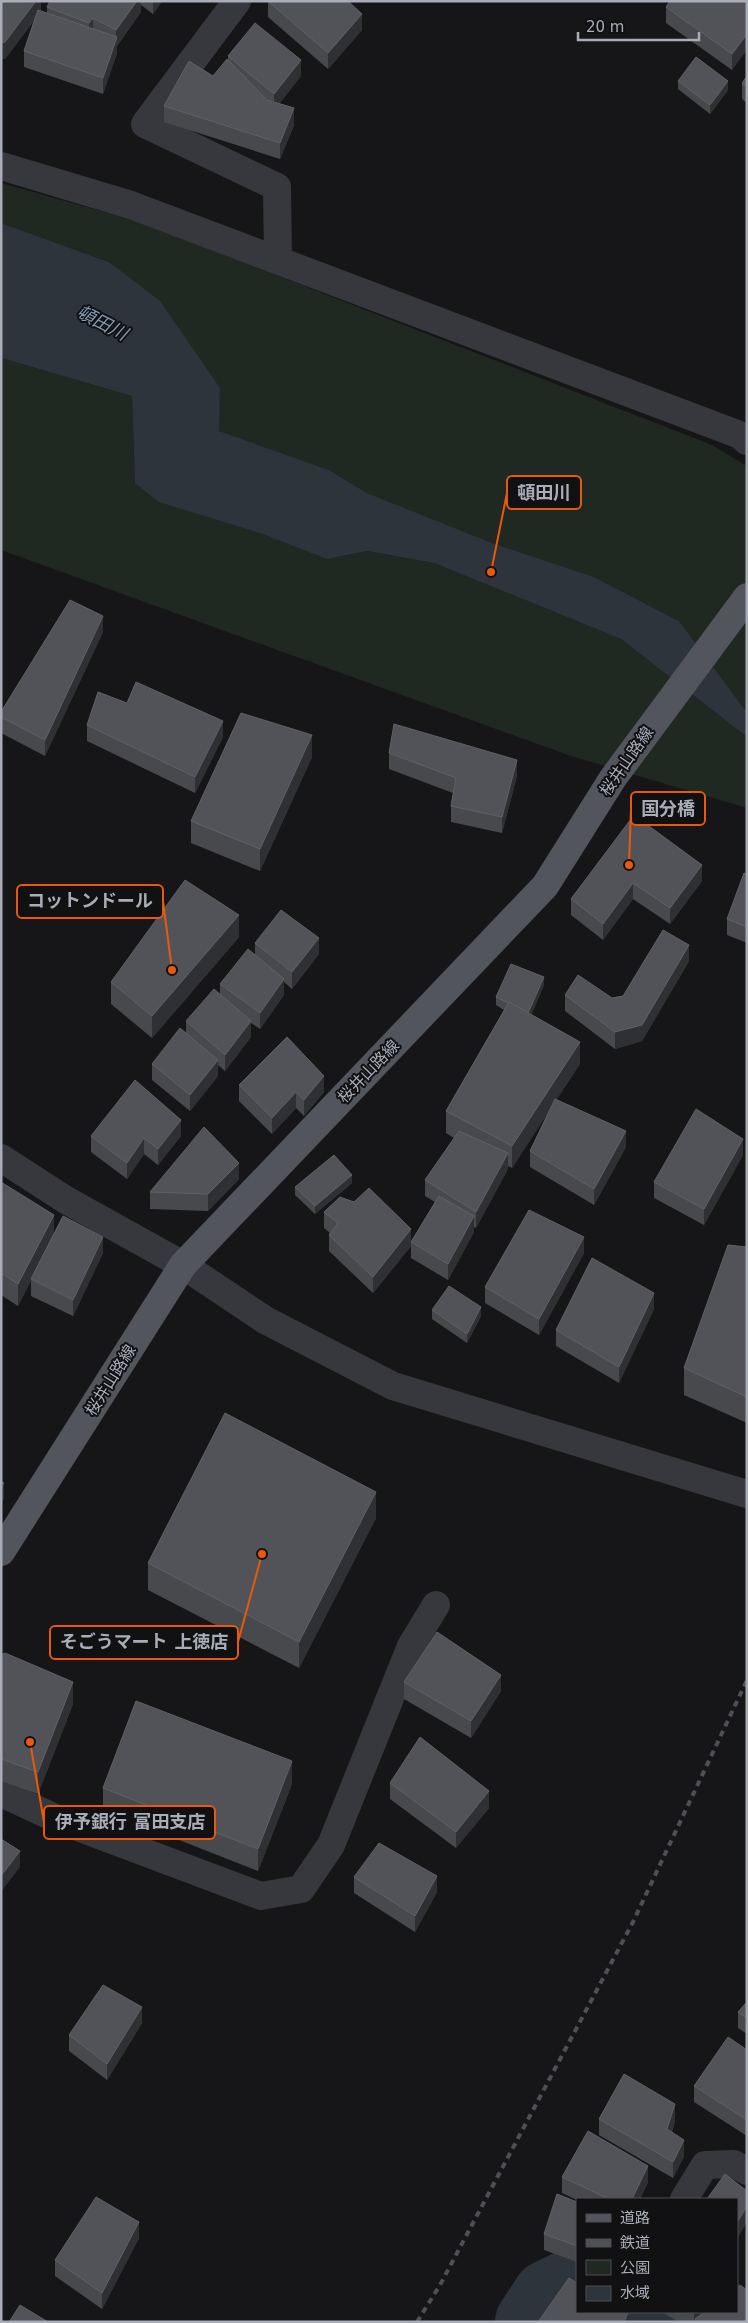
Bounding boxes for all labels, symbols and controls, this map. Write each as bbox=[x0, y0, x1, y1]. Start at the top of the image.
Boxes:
scale bar bbox=[578, 10, 699, 42]
text: 20 m bbox=[586, 18, 624, 36]
water label: 頓田川 bbox=[73, 301, 133, 345]
callout: 頓田川 bbox=[507, 476, 581, 509]
text: 頓田川 bbox=[517, 482, 571, 503]
street label: 桜井山路線 bbox=[596, 723, 657, 800]
callout: 国分橋 bbox=[631, 792, 705, 825]
text: 国分橋 bbox=[641, 798, 695, 819]
callout: コットンドール bbox=[17, 885, 163, 918]
text: コットンドール bbox=[27, 890, 153, 911]
street label: 桜井山路線 bbox=[334, 1036, 403, 1107]
street label: 桜井山路線 bbox=[81, 1341, 140, 1419]
callout: そごうマート 上徳店 bbox=[50, 1626, 238, 1659]
text: そごうマート 上徳店 bbox=[60, 1631, 228, 1652]
callout: 伊予銀行 富田支店 bbox=[44, 1806, 215, 1839]
text: 伊予銀行 富田支店 bbox=[55, 1811, 205, 1832]
legend bbox=[576, 2198, 738, 2313]
text: 道路 bbox=[620, 2209, 650, 2227]
text: 鉄道 bbox=[620, 2234, 650, 2252]
text: 公園 bbox=[620, 2259, 650, 2277]
text: 水域 bbox=[620, 2284, 650, 2302]

